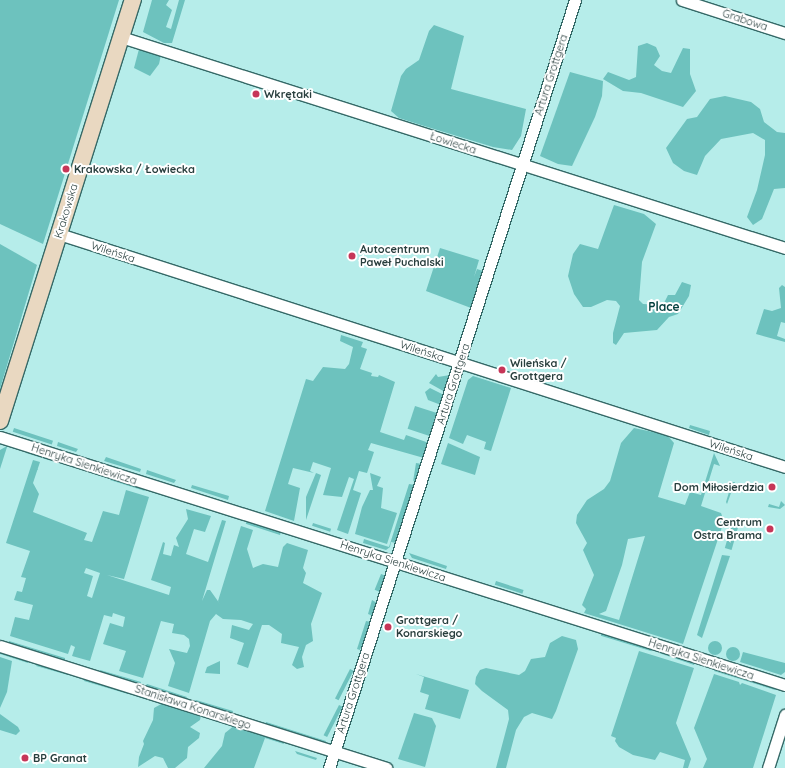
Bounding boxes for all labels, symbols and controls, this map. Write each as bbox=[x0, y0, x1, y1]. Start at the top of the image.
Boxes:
street label: Grabowa bbox=[721, 7, 769, 33]
street label: Artura Grottgera bbox=[532, 33, 570, 117]
place label: Wkrętaki bbox=[264, 87, 312, 101]
marker: Wkrętaki bbox=[251, 89, 261, 99]
street label: Łowiecka bbox=[428, 129, 478, 157]
place label: Krakowska / Łowiecka bbox=[74, 162, 195, 176]
marker: Krakowska / Łowiecka bbox=[61, 164, 71, 174]
street label: Krakowska bbox=[51, 182, 81, 240]
street label: Wileńska bbox=[89, 239, 137, 265]
place label: Autocentrum Paweł Puchalski bbox=[360, 243, 444, 269]
marker: Autocentrum Paweł Puchalski bbox=[347, 251, 357, 261]
district label: Place bbox=[648, 300, 680, 314]
street label: Wileńska bbox=[398, 338, 446, 364]
street label: Artura Grottgera bbox=[434, 342, 472, 426]
place label: Wileńska / Grottgera bbox=[510, 357, 567, 383]
marker: Wileńska / Grottgera bbox=[497, 365, 507, 375]
street label: Wileńska bbox=[707, 437, 755, 463]
street label: Henryka Sienkiewicza bbox=[30, 441, 138, 487]
place label: Dom Miłosierdzia bbox=[674, 480, 764, 494]
marker: Dom Miłosierdzia bbox=[767, 482, 777, 492]
place label: Centrum Ostra Brama bbox=[693, 516, 762, 542]
marker: Centrum Ostra Brama bbox=[765, 524, 775, 534]
street label: Henryka Sienkiewicza bbox=[339, 538, 447, 584]
place label: Grottgera / Konarskiego bbox=[396, 614, 462, 640]
marker: Grottgera / Konarskiego bbox=[383, 622, 393, 632]
street label: Henryka Sienkiewicza bbox=[647, 636, 755, 682]
street label: Artura Grottgera bbox=[334, 651, 372, 735]
street label: Stanisława Konarskiego bbox=[133, 682, 253, 732]
place label: BP Granat bbox=[33, 751, 87, 765]
marker: BP Granat bbox=[20, 753, 30, 763]

